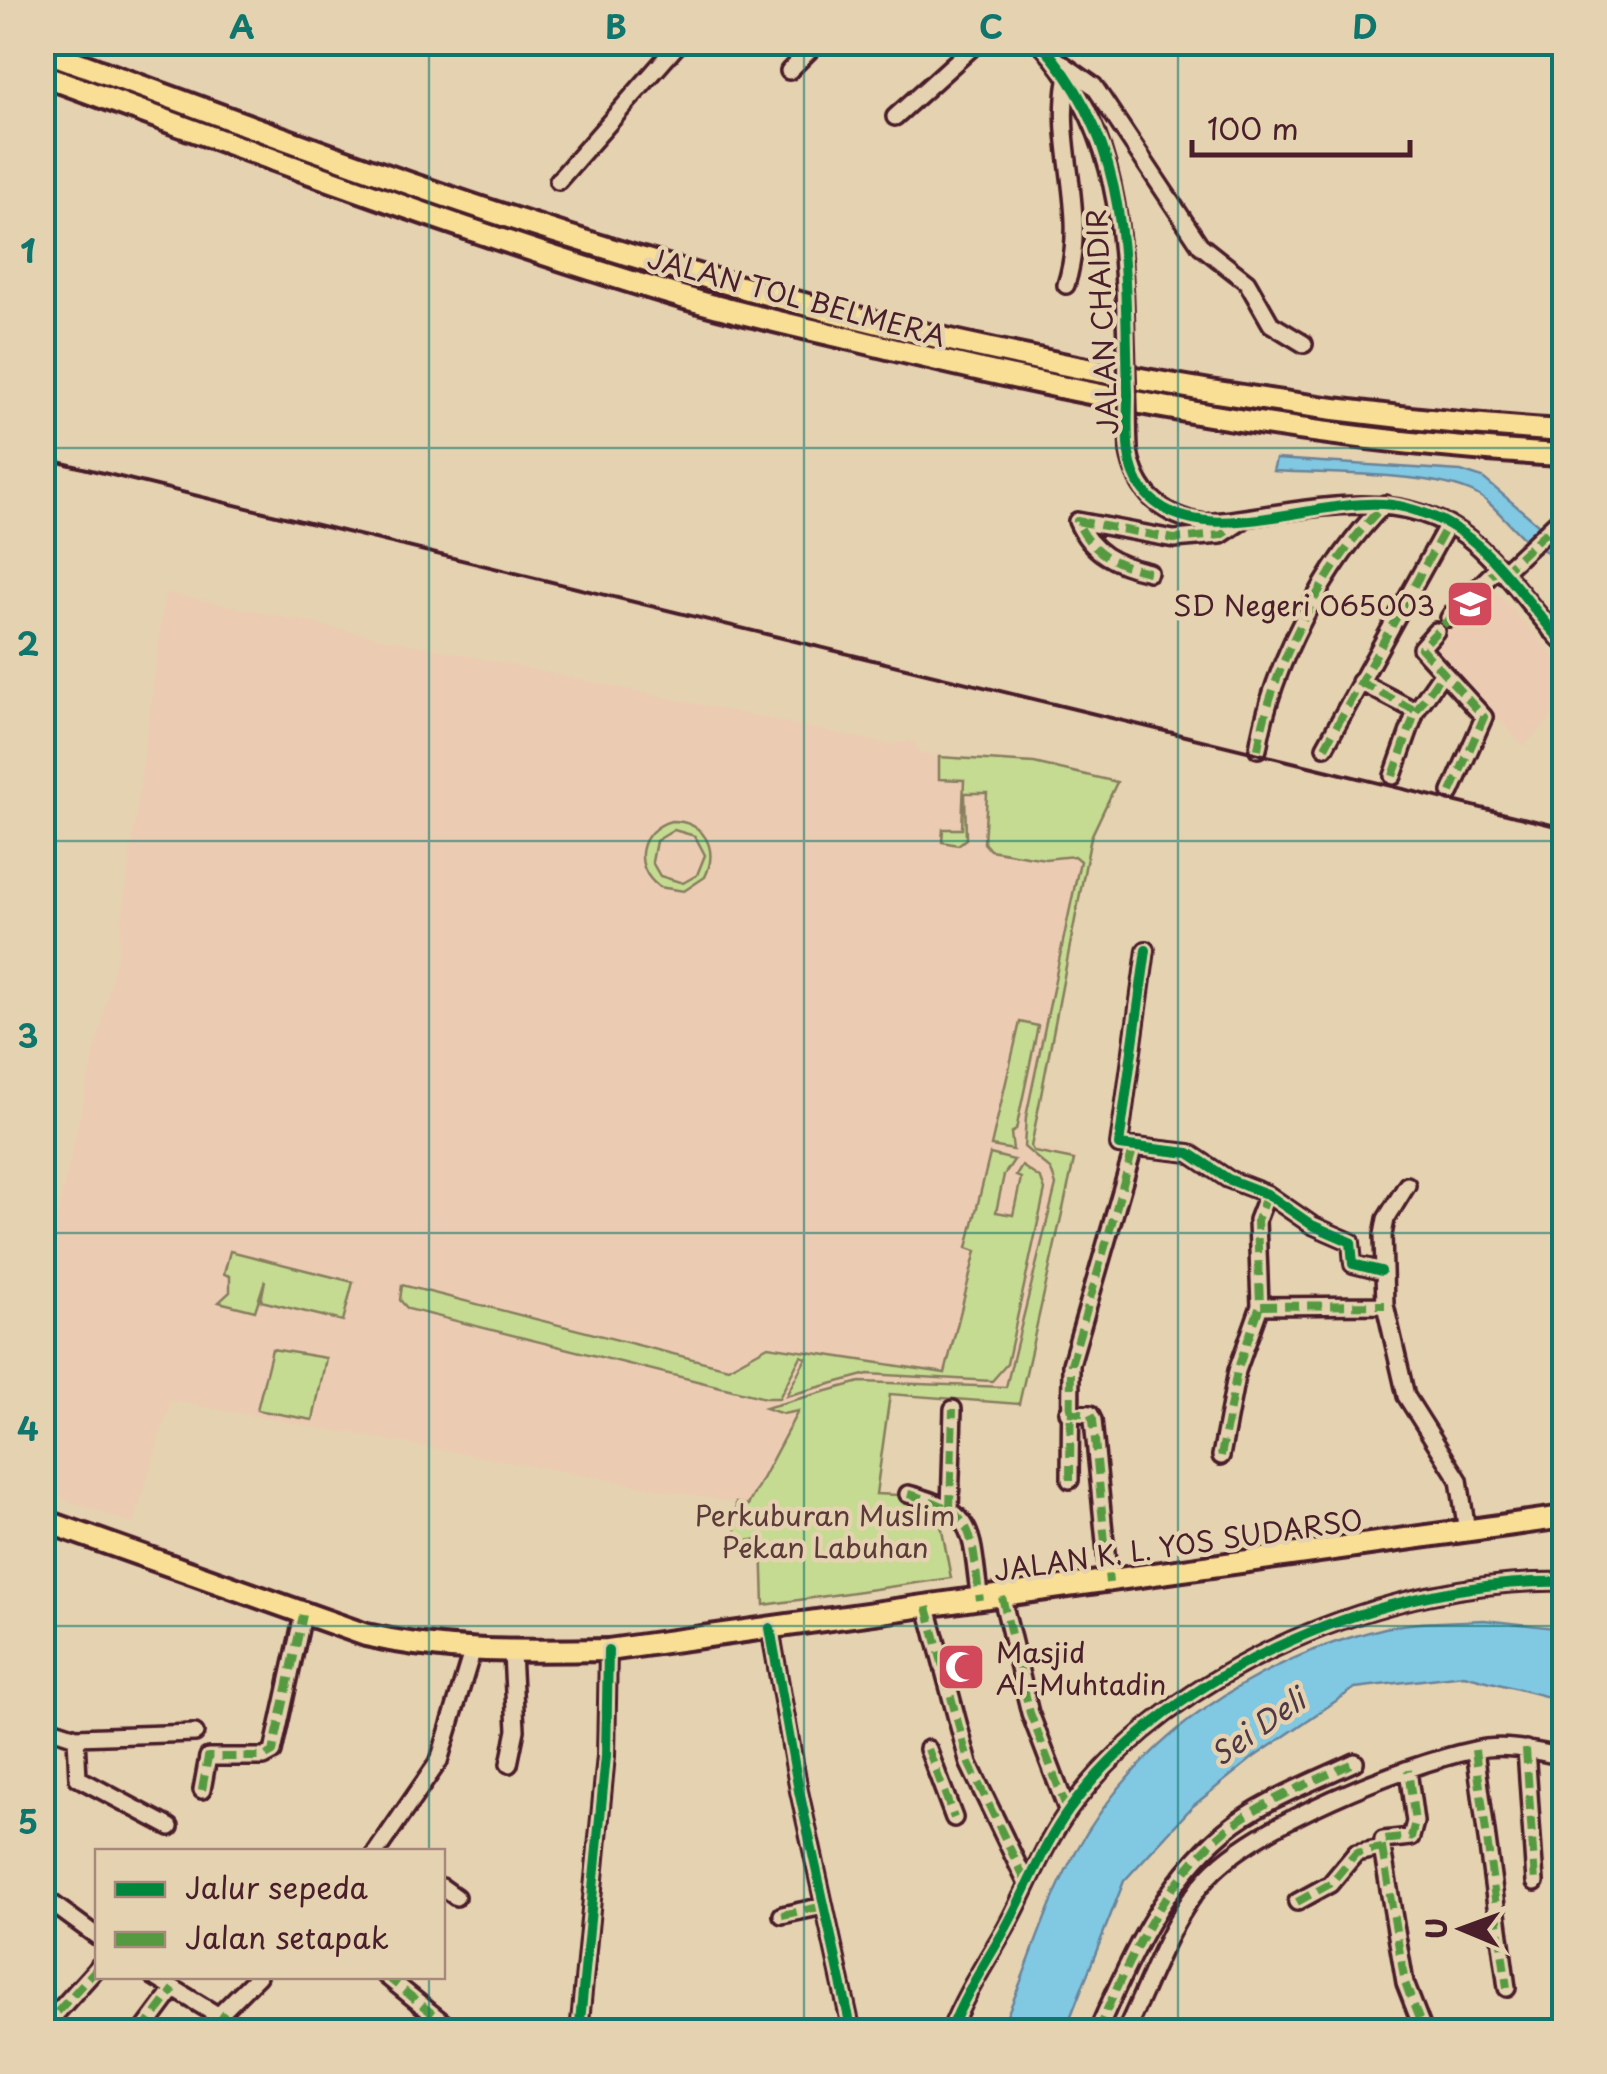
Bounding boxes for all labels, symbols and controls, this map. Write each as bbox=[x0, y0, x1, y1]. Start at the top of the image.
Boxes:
text: A bbox=[229, 2, 255, 50]
text: B bbox=[605, 2, 627, 50]
text: C bbox=[979, 2, 1003, 50]
text: D bbox=[1352, 2, 1378, 50]
scale bar bbox=[1192, 95, 1410, 157]
text: 100 m bbox=[1207, 105, 1299, 150]
street label: JALAN CHAIDIR bbox=[1074, 208, 1128, 436]
text: 1 bbox=[20, 226, 36, 274]
street label: JALAN TOL BELMERA bbox=[643, 235, 951, 357]
school or university icon: SD Negeri 065003 bbox=[1444, 578, 1496, 630]
place label: SD Negeri 065003 bbox=[1173, 583, 1435, 626]
text: 2 bbox=[17, 619, 39, 667]
text: 3 bbox=[18, 1011, 38, 1059]
text: 4 bbox=[17, 1404, 39, 1452]
park label: Perkuburan Muslim Pekan Labuhan bbox=[695, 1493, 955, 1568]
street label: JALAN K. L. YOS SUDARSO bbox=[991, 1497, 1365, 1591]
place label: Masjid Al-Muhtadin bbox=[996, 1630, 1166, 1705]
mosque icon: Masjid Al-Muhtadin bbox=[935, 1641, 987, 1693]
water label: Sei Deli bbox=[1200, 1674, 1317, 1775]
text: 5 bbox=[18, 1797, 38, 1845]
legend bbox=[95, 1849, 445, 1979]
text: Jalur sepeda bbox=[185, 1864, 369, 1909]
north arrow bbox=[1412, 1879, 1512, 1979]
text: Jalan setapak bbox=[185, 1914, 389, 1959]
text: U bbox=[1414, 1918, 1457, 1940]

